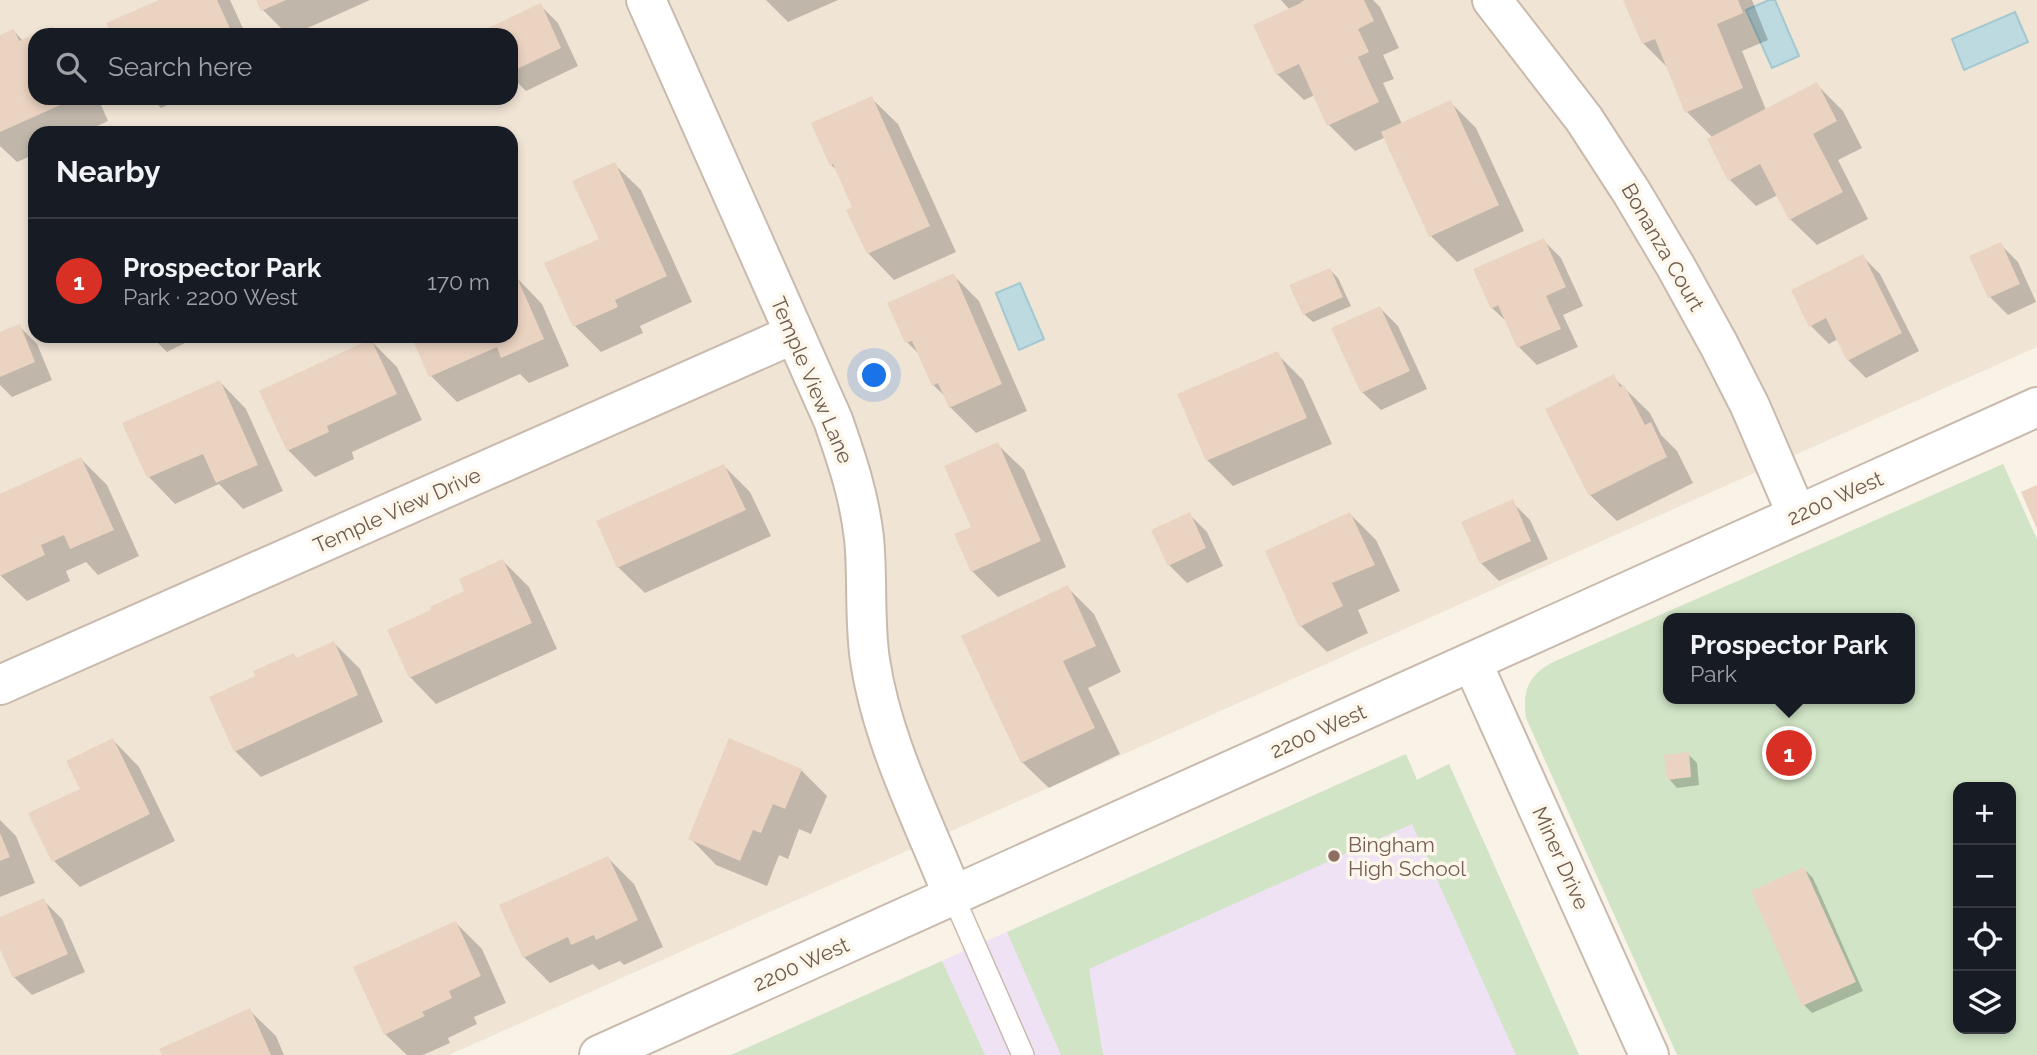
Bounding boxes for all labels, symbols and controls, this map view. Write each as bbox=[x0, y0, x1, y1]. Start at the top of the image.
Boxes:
search box bbox=[28, 28, 518, 105]
icon: search bbox=[52, 48, 90, 86]
text: Search here bbox=[108, 52, 252, 82]
text: Nearby bbox=[56, 154, 160, 189]
street label: Bonanza Court bbox=[1616, 179, 1710, 315]
text: Prospector Park bbox=[123, 253, 321, 283]
text: 1 bbox=[73, 268, 85, 295]
text: 170 m bbox=[427, 268, 490, 295]
text: Park · 2200 West bbox=[123, 283, 298, 310]
street label: Temple View Lane bbox=[766, 293, 858, 467]
your location bbox=[857, 358, 891, 392]
street label: Temple View Drive bbox=[309, 462, 485, 558]
street label: 2200 West bbox=[1783, 466, 1887, 530]
popup bbox=[1663, 613, 1915, 704]
text: Prospector Park bbox=[1690, 630, 1888, 660]
text: Park bbox=[1690, 660, 1737, 687]
street label: 2200 West bbox=[1266, 699, 1370, 763]
pin: 1 bbox=[1766, 727, 1812, 779]
map controls bbox=[1953, 782, 2016, 1034]
button: + bbox=[1953, 782, 2016, 845]
street label: Miner Drive bbox=[1527, 803, 1595, 913]
place label: Bingham High School bbox=[1348, 832, 1466, 881]
button: − bbox=[1953, 845, 2016, 908]
marker: Bingham High School bbox=[1326, 848, 1342, 864]
button: locate bbox=[1953, 908, 2016, 971]
street label: 2200 West bbox=[749, 932, 853, 996]
button: layers bbox=[1953, 971, 2016, 1034]

